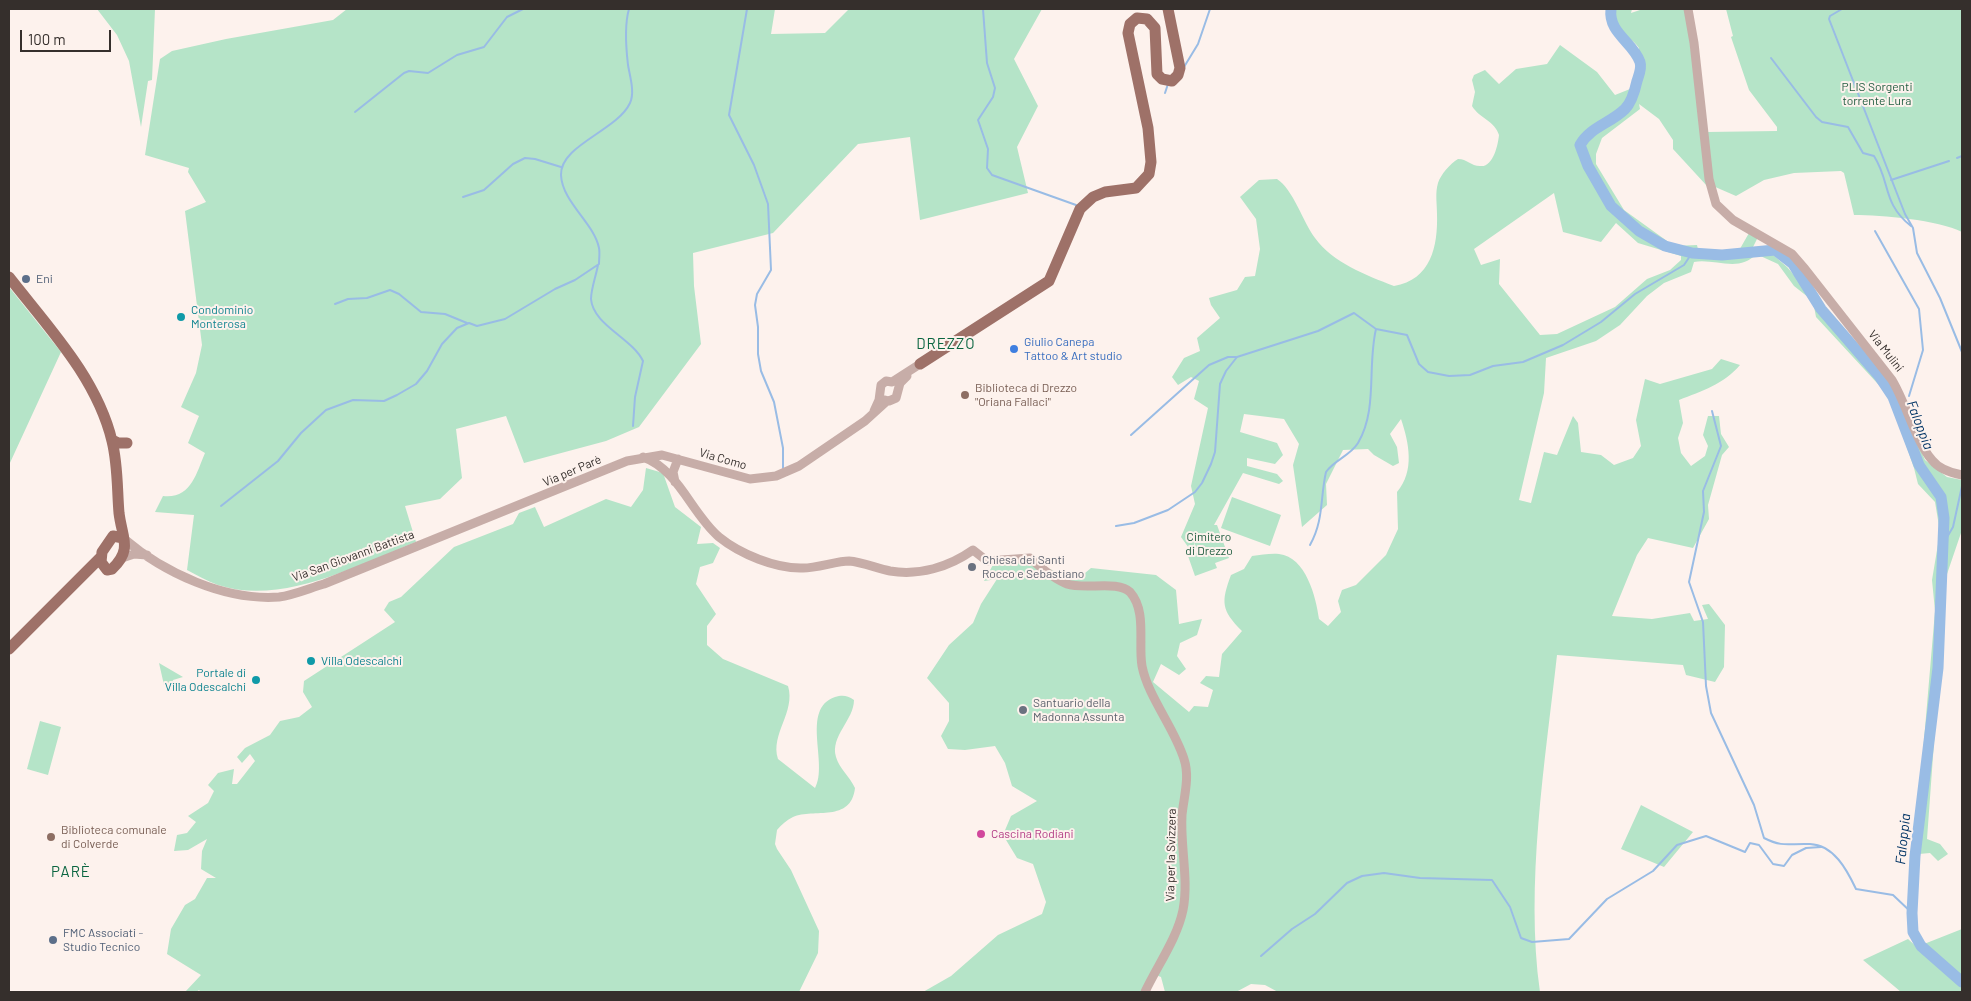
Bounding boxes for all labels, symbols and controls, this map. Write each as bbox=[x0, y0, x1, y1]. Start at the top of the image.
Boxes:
scale bar bbox=[22, 20, 114, 52]
text: 100 m bbox=[28, 30, 66, 48]
park label: PLIS Sorgenti torrente Lura bbox=[1842, 80, 1912, 108]
place label: Eni bbox=[36, 272, 53, 286]
marker: Eni bbox=[20, 273, 32, 285]
place label: Condominio Monterosa bbox=[191, 303, 253, 331]
marker: Condominio Monterosa bbox=[175, 311, 187, 323]
street label: Via Mulini bbox=[1865, 327, 1907, 375]
district label: DREZZO bbox=[916, 335, 976, 353]
place label: Giulio Canepa Tattoo & Art studio bbox=[1024, 335, 1122, 363]
marker: Giulio Canepa Tattoo & Art studio bbox=[1008, 343, 1020, 355]
place label: Biblioteca di Drezzo "Oriana Fallaci" bbox=[975, 381, 1077, 409]
marker: Biblioteca di Drezzo "Oriana Fallaci" bbox=[959, 389, 971, 401]
water label: Faloppia bbox=[1903, 398, 1937, 452]
street label: Via Como bbox=[698, 445, 748, 473]
street label: Via per Parè bbox=[541, 452, 603, 490]
street label: Via San Giovanni Battista bbox=[290, 527, 416, 585]
park label: Cimitero di Drezzo bbox=[1185, 530, 1233, 558]
place label: Chiesa dei Santi Rocco e Sebastiano bbox=[982, 553, 1084, 581]
marker: Chiesa dei Santi Rocco e Sebastiano bbox=[966, 561, 978, 573]
place label: Villa Odescalchi bbox=[321, 654, 402, 668]
marker: Villa Odescalchi bbox=[305, 655, 317, 667]
place label: Portale di Villa Odescalchi bbox=[165, 666, 246, 694]
marker: Portale di Villa Odescalchi bbox=[250, 674, 262, 686]
place label: Santuario della Madonna Assunta bbox=[1033, 696, 1124, 724]
marker: Santuario della Madonna Assunta bbox=[1017, 704, 1029, 716]
street label: Via per la Svizzera bbox=[1163, 808, 1179, 902]
water label: Faloppia bbox=[1892, 813, 1914, 865]
place label: Biblioteca comunale di Colverde bbox=[61, 823, 167, 851]
place label: Cascina Rodiani bbox=[991, 827, 1074, 841]
marker: Cascina Rodiani bbox=[975, 828, 987, 840]
marker: Biblioteca comunale di Colverde bbox=[45, 831, 57, 843]
district label: PARÈ bbox=[51, 863, 91, 881]
place label: FMC Associati - Studio Tecnico bbox=[63, 926, 143, 954]
marker: FMC Associati - Studio Tecnico bbox=[47, 934, 59, 946]

